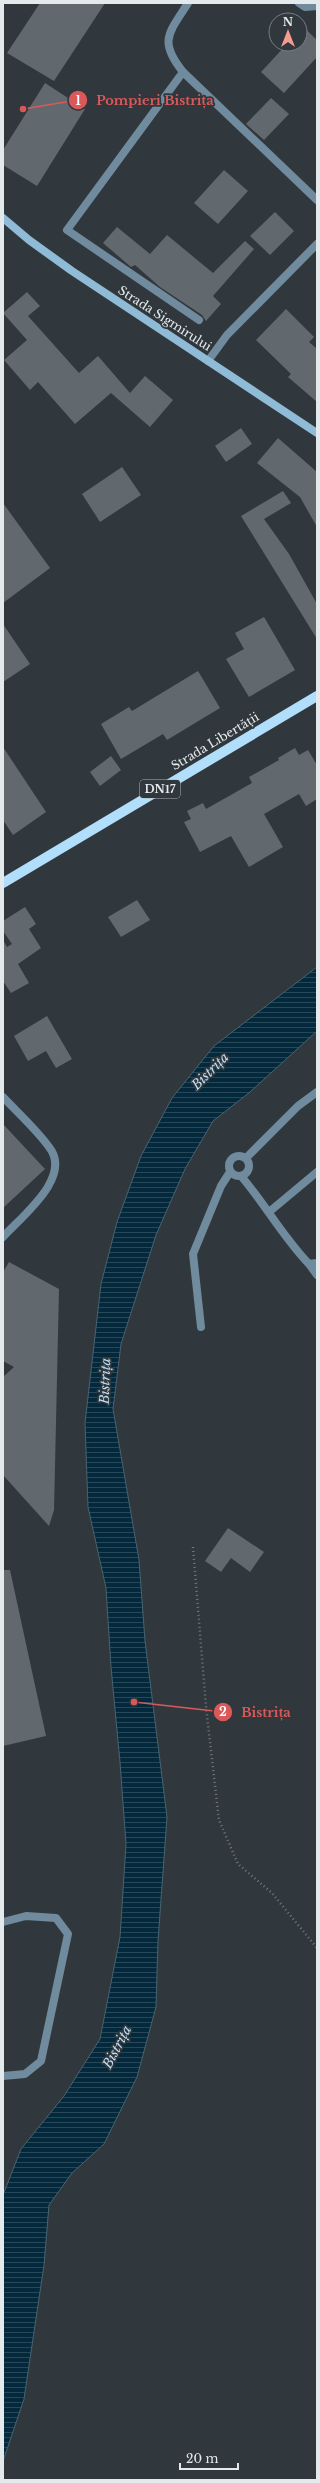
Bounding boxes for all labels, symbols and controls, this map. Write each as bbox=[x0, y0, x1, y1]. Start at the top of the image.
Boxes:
north arrow bbox=[268, 12, 308, 52]
text: N bbox=[283, 15, 294, 29]
callout: Pompieri Bistrița bbox=[68, 88, 221, 113]
text: Pompieri Bistrița bbox=[96, 92, 214, 109]
text: 1 bbox=[75, 93, 81, 108]
street label: Strada Sigmirului bbox=[115, 282, 215, 354]
street label: Strada Libertății bbox=[168, 709, 262, 774]
road number: DN17 bbox=[140, 780, 180, 798]
water label: Bistrița bbox=[187, 1049, 232, 1094]
water label: Bistrița bbox=[96, 1358, 114, 1405]
callout: Bistrița bbox=[213, 1700, 299, 1725]
text: 2 bbox=[219, 1704, 227, 1719]
text: Bistrița bbox=[241, 1704, 291, 1721]
water label: Bistrița bbox=[98, 2023, 135, 2072]
scale bar bbox=[180, 2445, 238, 2471]
text: 20 m bbox=[186, 2451, 218, 2466]

